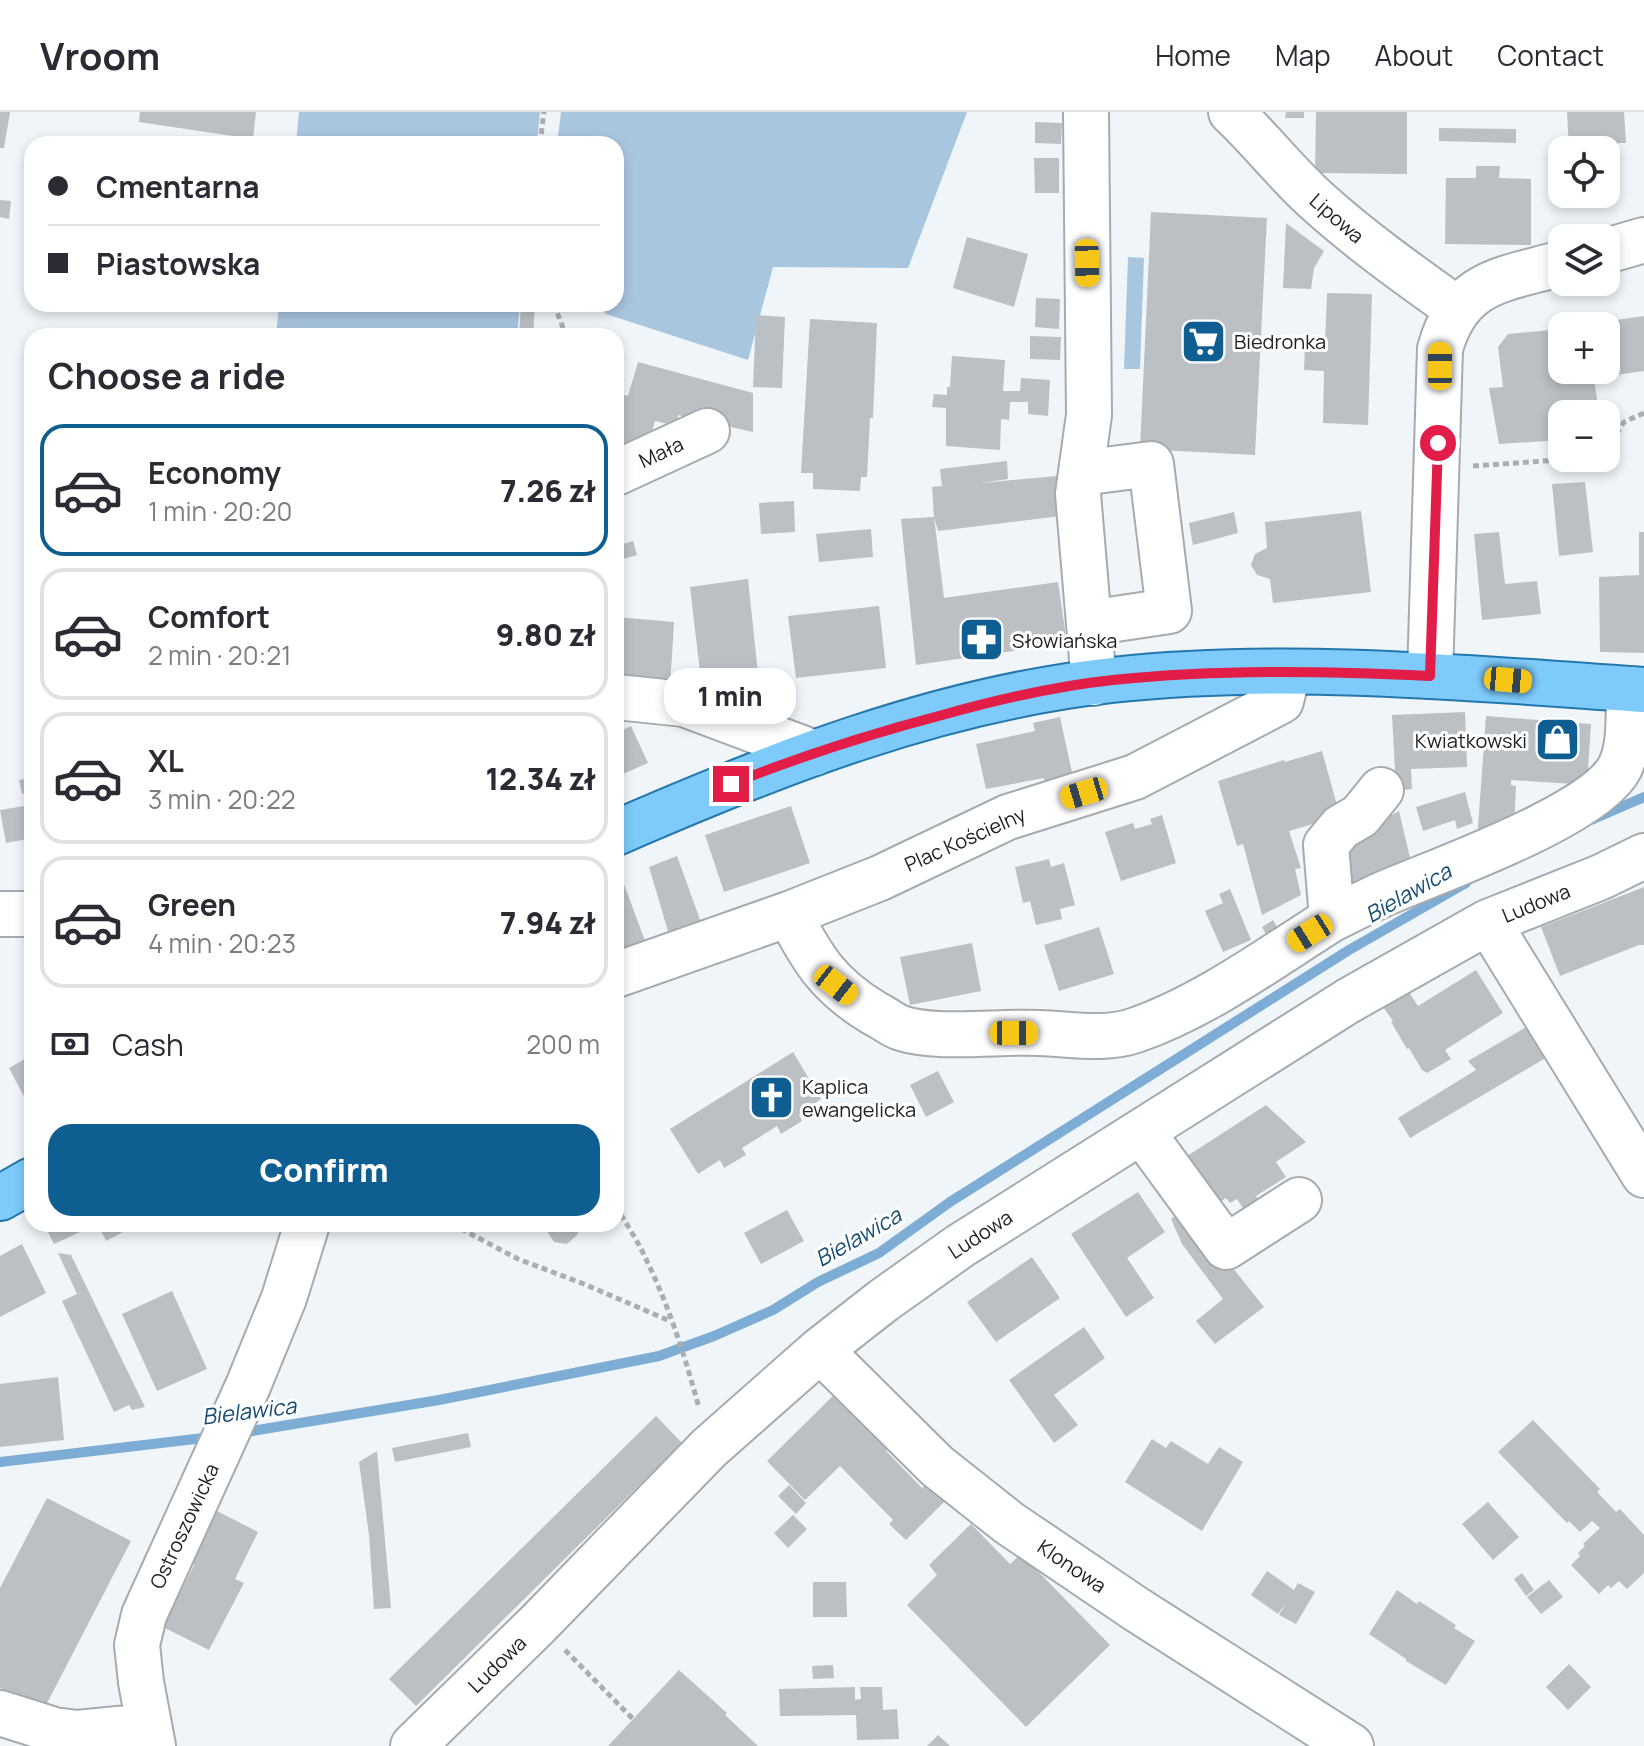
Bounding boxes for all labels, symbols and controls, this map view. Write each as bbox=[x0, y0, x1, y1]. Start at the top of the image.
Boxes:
text: Vroom bbox=[40, 29, 160, 81]
text: Home bbox=[1155, 36, 1231, 74]
text: Map bbox=[1275, 36, 1331, 74]
text: About bbox=[1375, 36, 1453, 74]
text: Contact bbox=[1497, 36, 1604, 74]
map controls bbox=[1548, 136, 1620, 472]
button: locate bbox=[1548, 136, 1620, 208]
text: Cmentarna bbox=[96, 166, 260, 207]
street label: Lipowa bbox=[1304, 187, 1370, 249]
button: layers bbox=[1548, 224, 1620, 296]
car bbox=[1075, 239, 1099, 287]
text: Piastowska bbox=[96, 243, 260, 284]
button: + bbox=[1548, 312, 1620, 384]
supermarket icon: Biedronka bbox=[1179, 317, 1227, 365]
place label: Biedronka bbox=[1234, 328, 1326, 355]
car bbox=[1428, 342, 1452, 390]
text: Choose a ride bbox=[48, 351, 286, 400]
button: − bbox=[1548, 400, 1620, 472]
route start bbox=[1420, 425, 1456, 461]
street label: Mała bbox=[634, 430, 688, 474]
text: Economy bbox=[148, 452, 281, 493]
icon: car bbox=[52, 454, 124, 526]
text: 7.26 zł bbox=[500, 470, 596, 511]
text: 1 min · 20:20 bbox=[148, 493, 292, 529]
text: Comfort bbox=[148, 596, 270, 637]
icon: car bbox=[52, 598, 124, 670]
text: 9.80 zł bbox=[496, 614, 596, 655]
pharmacy icon: Słowiańska bbox=[957, 616, 1005, 664]
place label: Słowiańska bbox=[1012, 627, 1117, 654]
text: 2 min · 20:21 bbox=[148, 637, 291, 673]
car bbox=[1483, 666, 1533, 694]
callout: 1 min bbox=[665, 668, 797, 724]
text: 1 min bbox=[697, 678, 763, 714]
shop icon: Kwiatkowski bbox=[1534, 716, 1582, 764]
place label: Kwiatkowski bbox=[1415, 727, 1527, 754]
text: XL bbox=[148, 740, 184, 781]
icon: car bbox=[52, 742, 124, 814]
text: 12.34 zł bbox=[485, 758, 596, 799]
route end bbox=[713, 766, 749, 802]
car bbox=[1058, 775, 1110, 811]
text: 3 min · 20:22 bbox=[148, 781, 296, 817]
street label: Plac Kościelny bbox=[900, 800, 1030, 878]
water label: Bielawica bbox=[1359, 855, 1458, 930]
street label: Ludowa bbox=[1498, 877, 1574, 929]
text: Green bbox=[148, 884, 236, 925]
icon: car bbox=[52, 886, 124, 958]
text: 7.94 zł bbox=[500, 902, 596, 943]
car bbox=[1283, 910, 1337, 956]
text: 4 min · 20:23 bbox=[148, 925, 296, 961]
car bbox=[810, 961, 862, 1009]
car bbox=[990, 1021, 1038, 1045]
icon: cash bbox=[48, 1022, 92, 1066]
text: Cash bbox=[112, 1024, 184, 1065]
text: 200 m bbox=[526, 1026, 600, 1062]
place label: Kaplica ewangelicka bbox=[802, 1073, 916, 1123]
church icon: Kaplica ewangelicka bbox=[747, 1074, 795, 1122]
button: Confirm bbox=[48, 1124, 600, 1216]
water label: Bielawica bbox=[809, 1199, 908, 1274]
street label: Ludowa bbox=[943, 1203, 1017, 1265]
water label: Bielawica bbox=[200, 1390, 300, 1432]
street label: Ostroszowicka bbox=[143, 1459, 225, 1593]
street label: Klonowa bbox=[1032, 1533, 1112, 1599]
street label: Ludowa bbox=[462, 1630, 532, 1698]

